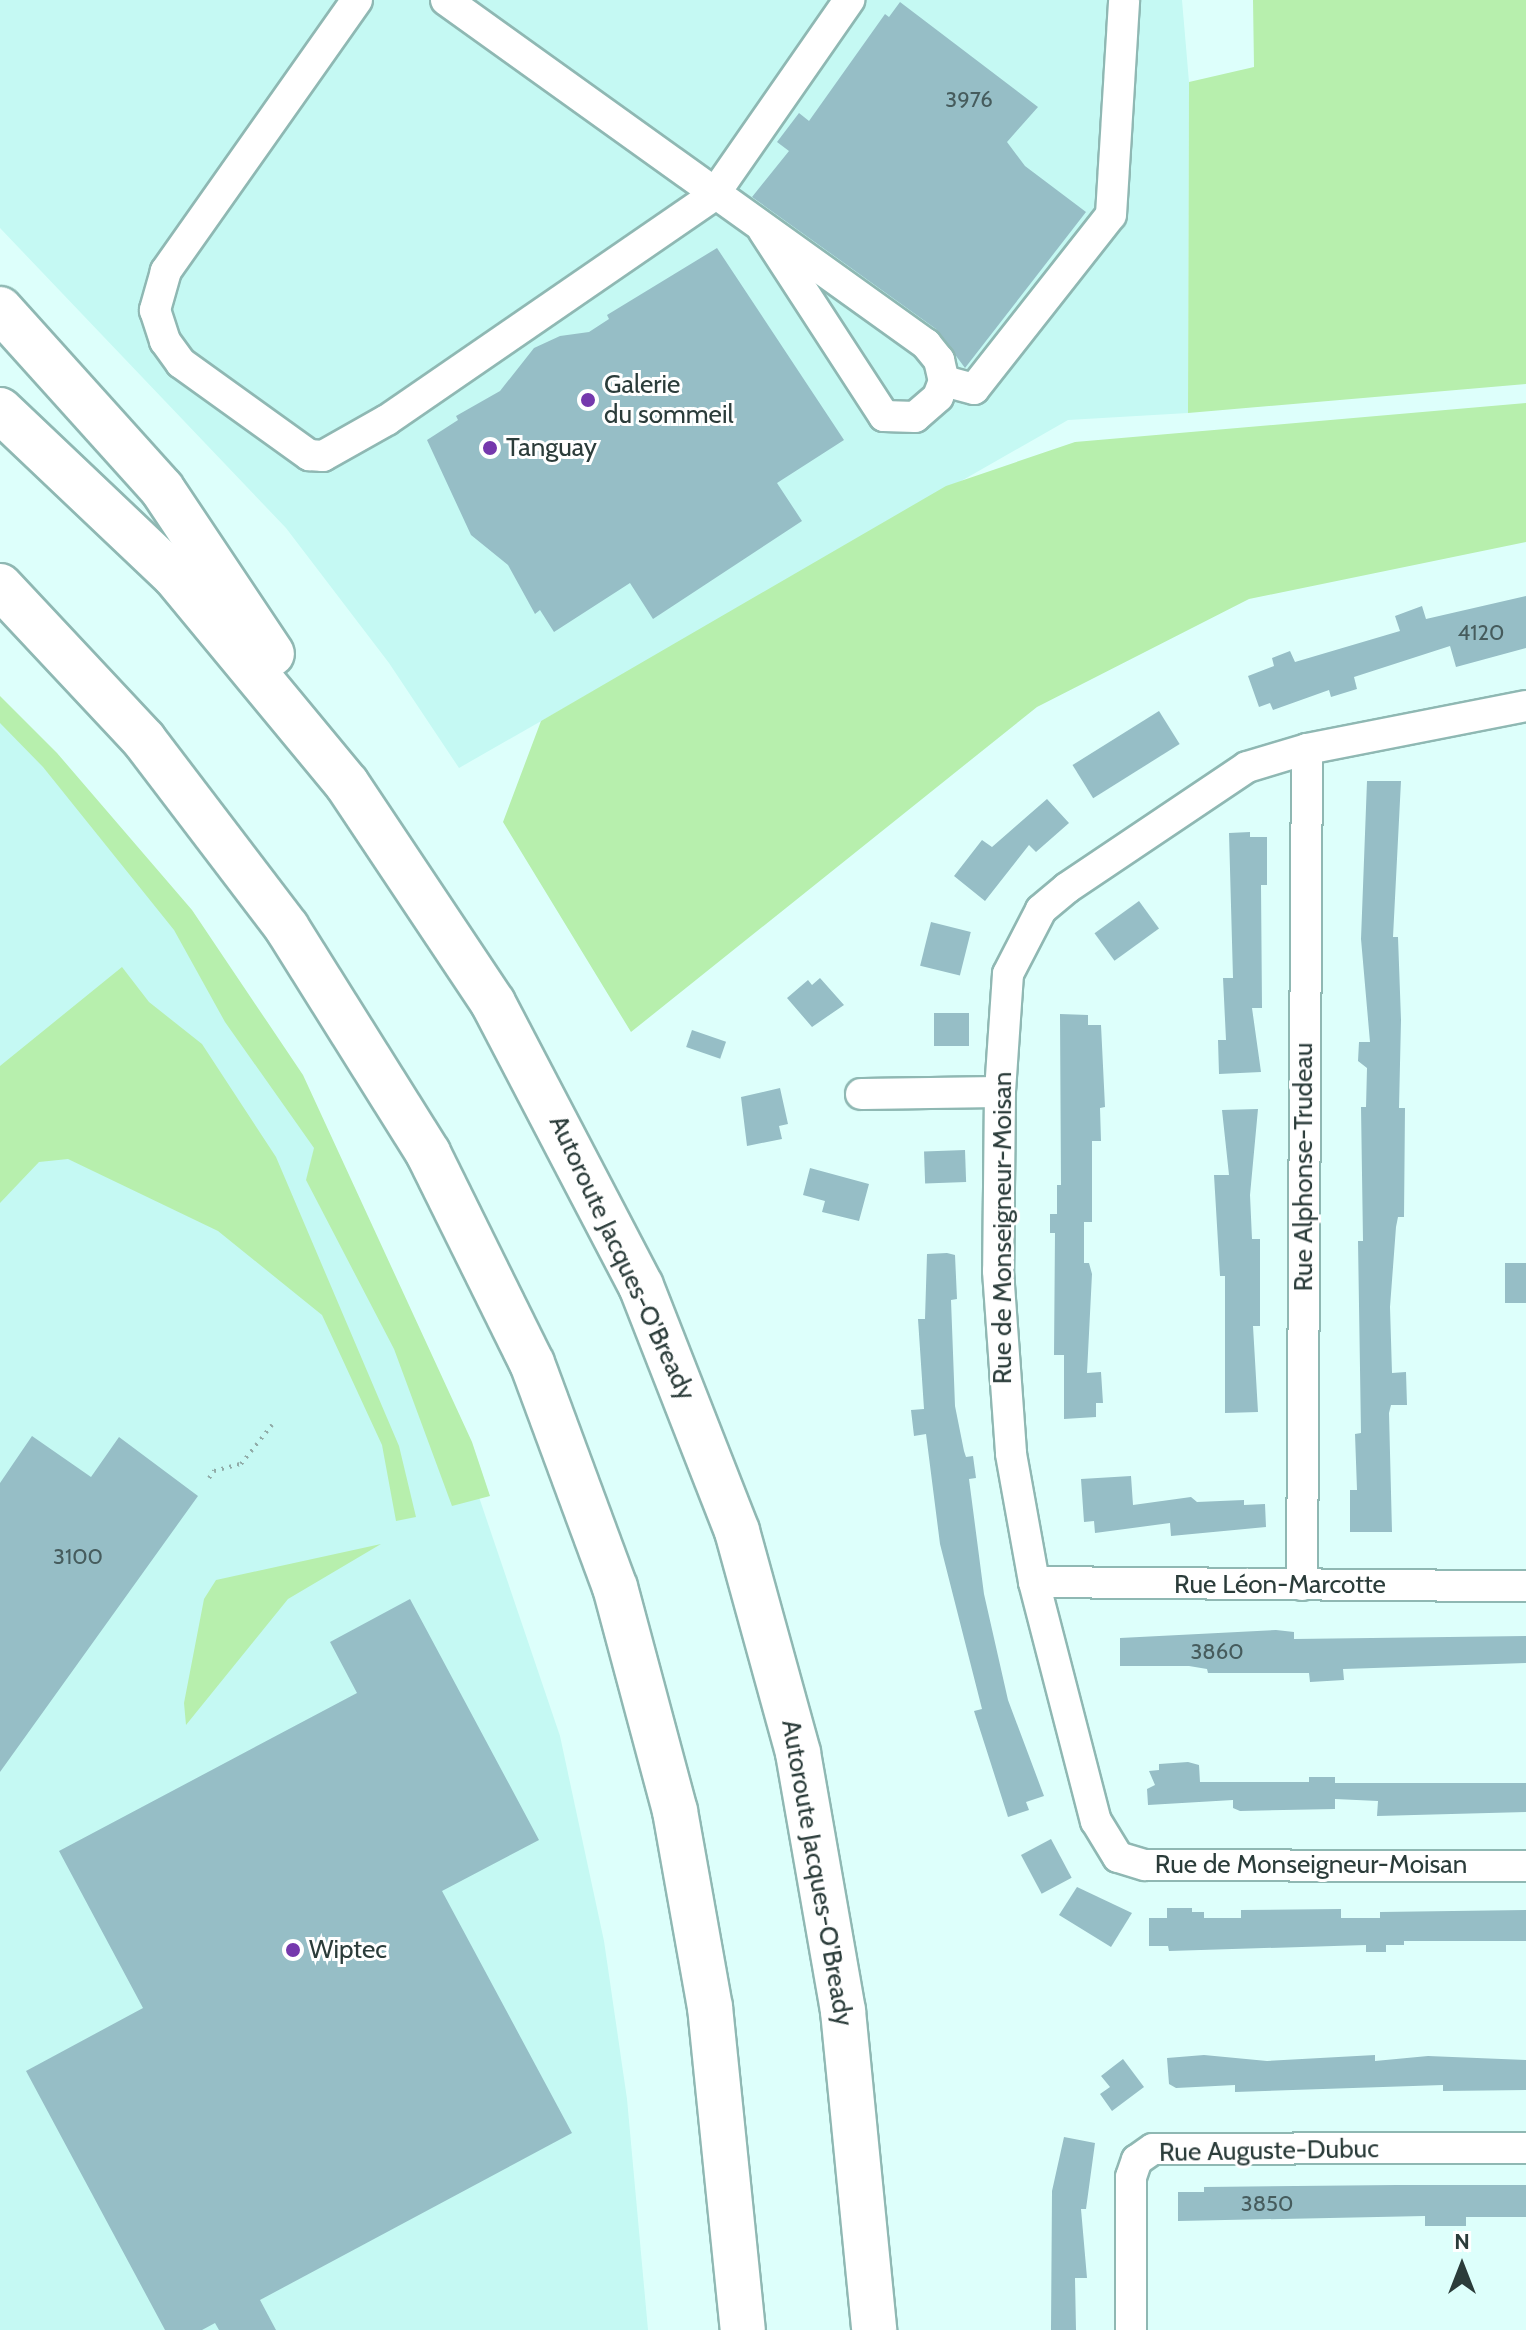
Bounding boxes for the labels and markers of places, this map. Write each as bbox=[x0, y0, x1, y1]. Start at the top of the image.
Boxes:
place label: Galerie du sommeil bbox=[604, 369, 734, 430]
marker: Galerie du sommeil bbox=[579, 391, 597, 409]
place label: Tanguay bbox=[506, 432, 597, 464]
marker: Tanguay bbox=[481, 439, 499, 457]
place label: Wiptec bbox=[309, 1934, 387, 1966]
marker: Wiptec bbox=[284, 1941, 302, 1959]

